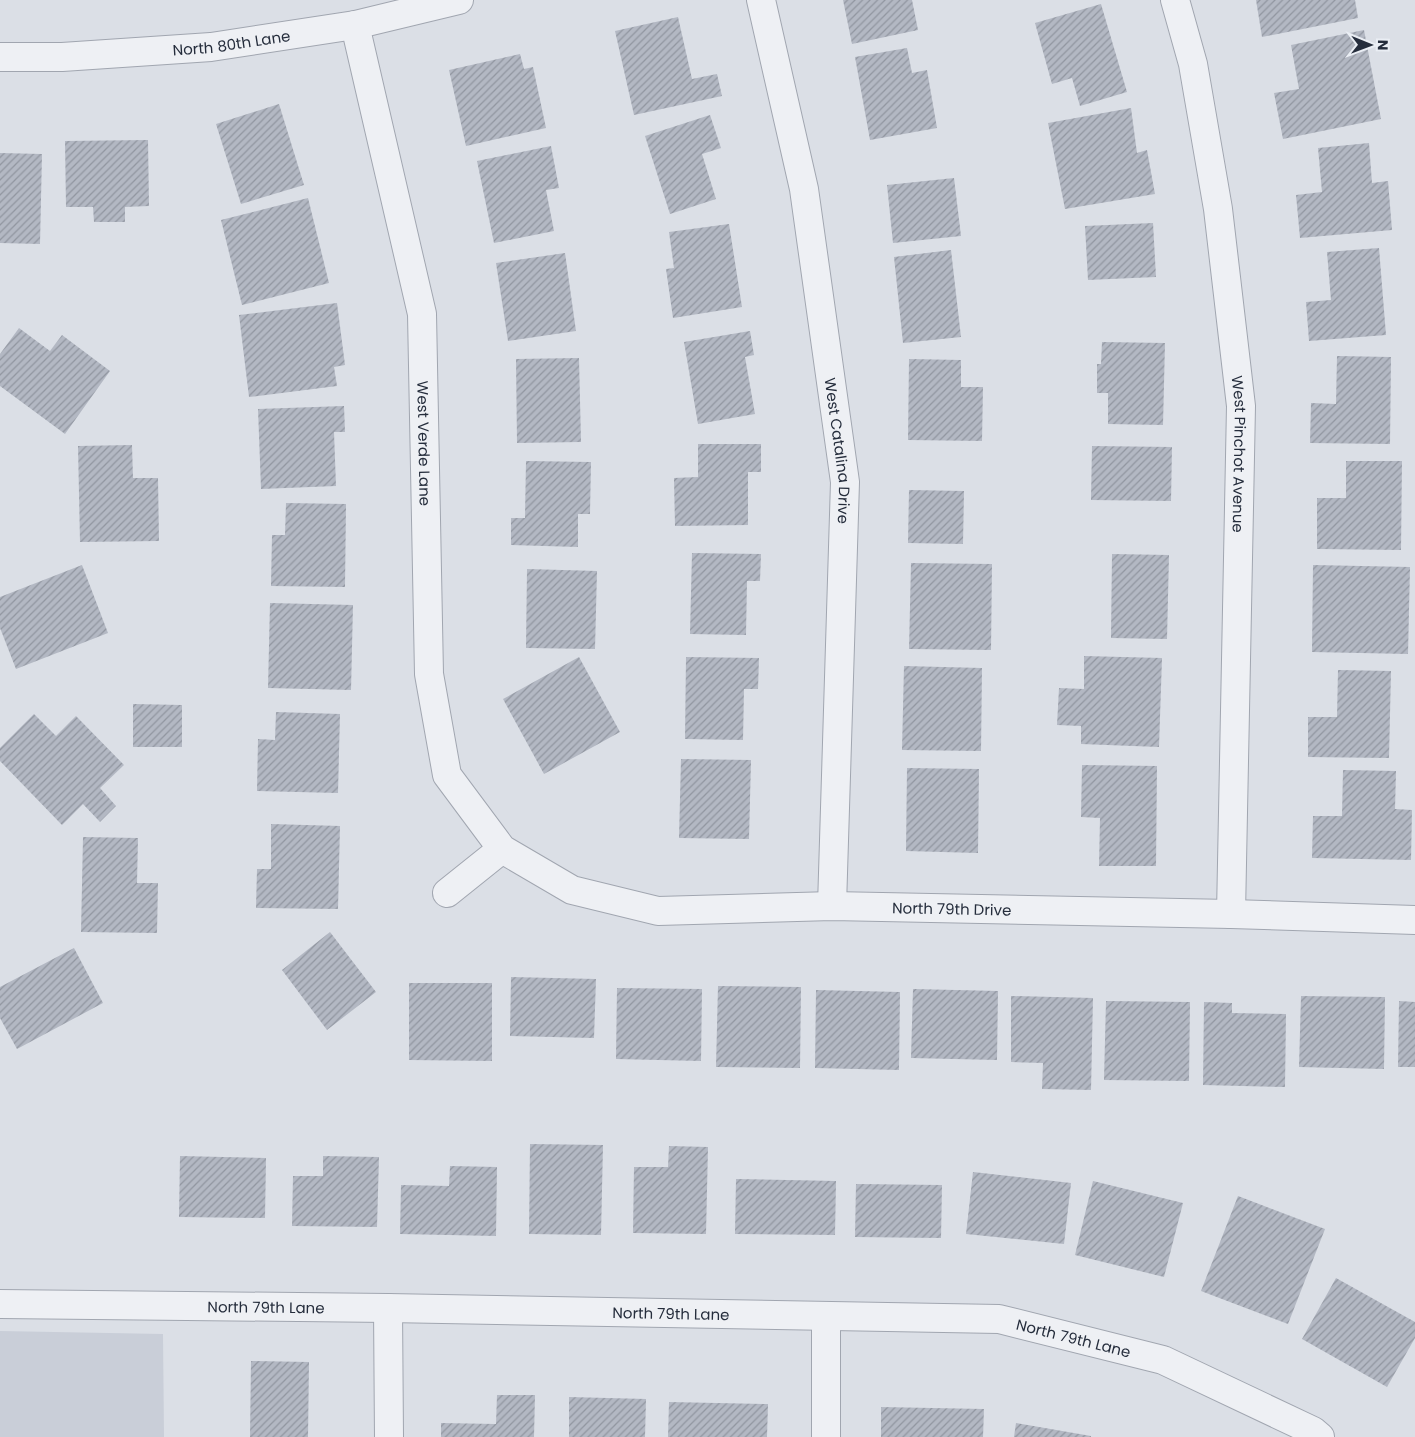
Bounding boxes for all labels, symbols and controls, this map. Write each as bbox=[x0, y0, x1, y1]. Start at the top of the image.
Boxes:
north arrow bbox=[1345, 20, 1395, 70]
street label: North 80th Lane bbox=[172, 25, 292, 60]
text: N bbox=[1373, 40, 1393, 51]
street label: West Pinchot Avenue bbox=[1227, 374, 1252, 533]
street label: West Catalina Drive bbox=[820, 376, 855, 524]
street label: West Verde Lane bbox=[413, 380, 436, 506]
street label: North 79th Drive bbox=[892, 897, 1012, 920]
street label: North 79th Lane bbox=[207, 1296, 325, 1318]
street label: North 79th Lane bbox=[612, 1302, 730, 1325]
street label: North 79th Lane bbox=[1014, 1313, 1133, 1362]

